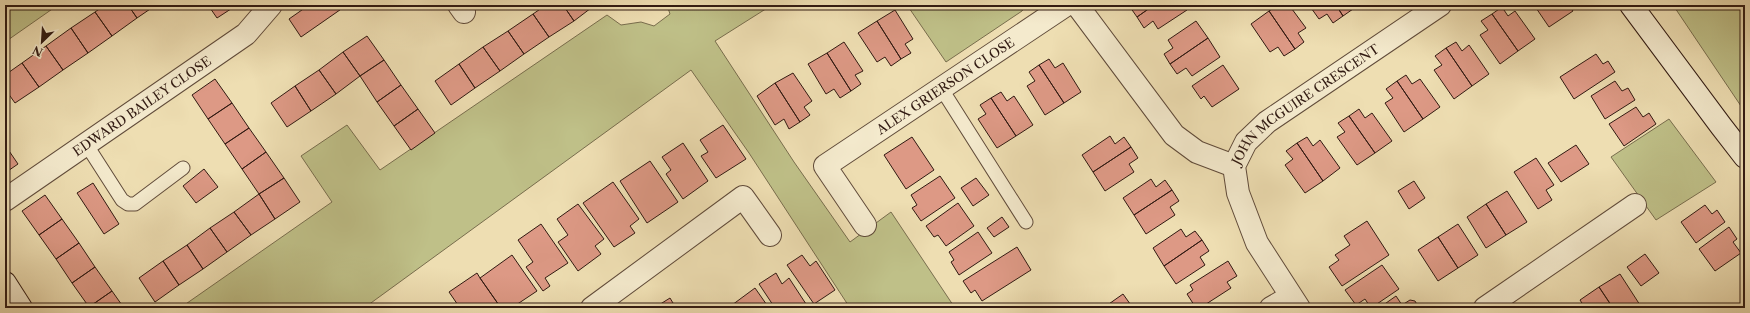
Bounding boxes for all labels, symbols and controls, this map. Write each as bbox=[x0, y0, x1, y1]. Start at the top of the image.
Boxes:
north arrow bbox=[22, 22, 62, 62]
street label: ALEX GRIERSON CLOSE bbox=[872, 34, 1017, 138]
street label: JOHN MCGUIRE CRESCENT bbox=[1227, 40, 1382, 169]
text: N bbox=[30, 43, 45, 59]
street label: EDWARD BAILEY CLOSE bbox=[69, 53, 214, 159]

